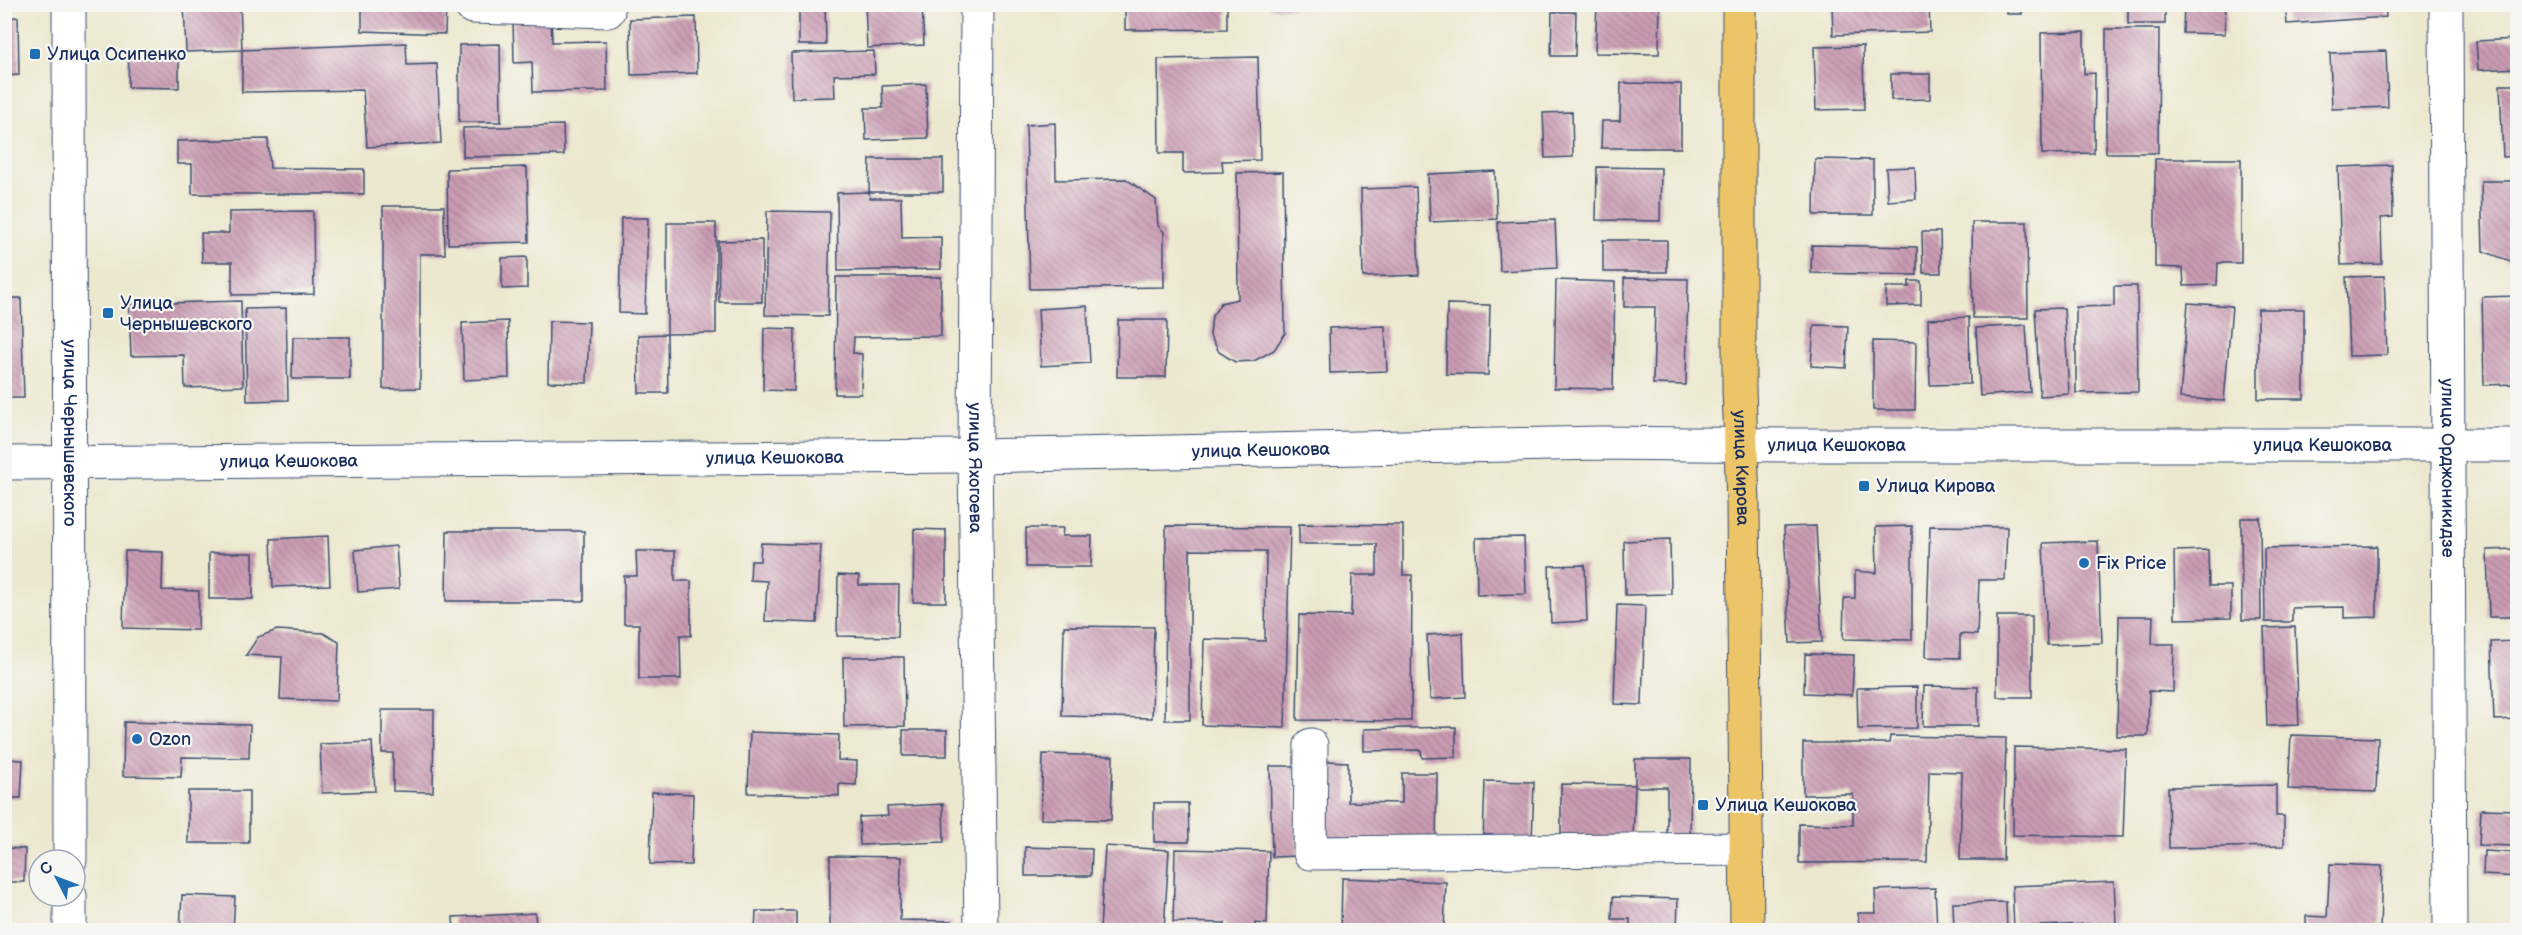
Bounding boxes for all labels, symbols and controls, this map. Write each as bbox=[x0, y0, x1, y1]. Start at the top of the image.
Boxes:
place label: Улица Осипенко bbox=[47, 44, 186, 65]
marker: Улица Осипенко bbox=[28, 47, 42, 61]
place label: Улица Чернышевского bbox=[120, 293, 252, 335]
marker: Улица Чернышевского bbox=[101, 306, 115, 320]
street label: улица Чернышевского bbox=[60, 340, 81, 527]
street label: улица Орджоникидзе bbox=[2437, 378, 2459, 558]
street label: улица Яхогоева bbox=[964, 403, 986, 534]
street label: улица Кирова bbox=[1729, 410, 1754, 526]
street label: улица Кешокова bbox=[1768, 434, 1906, 456]
street label: улица Кешокова bbox=[2254, 435, 2392, 456]
street label: улица Кешокова bbox=[1191, 438, 1331, 462]
street label: улица Кешокова bbox=[706, 446, 845, 468]
street label: улица Кешокова bbox=[220, 450, 359, 472]
place label: Улица Кирова bbox=[1876, 476, 1996, 497]
marker: Улица Кирова bbox=[1857, 479, 1871, 493]
place label: Fix Price bbox=[2096, 553, 2167, 574]
marker: Fix Price bbox=[2077, 556, 2091, 570]
place label: Ozon bbox=[149, 729, 191, 750]
marker: Ozon bbox=[130, 732, 144, 746]
place label: Улица Кешокова bbox=[1715, 795, 1857, 816]
marker: Улица Кешокова bbox=[1696, 798, 1710, 812]
north arrow bbox=[27, 848, 87, 908]
text: С bbox=[36, 858, 58, 879]

